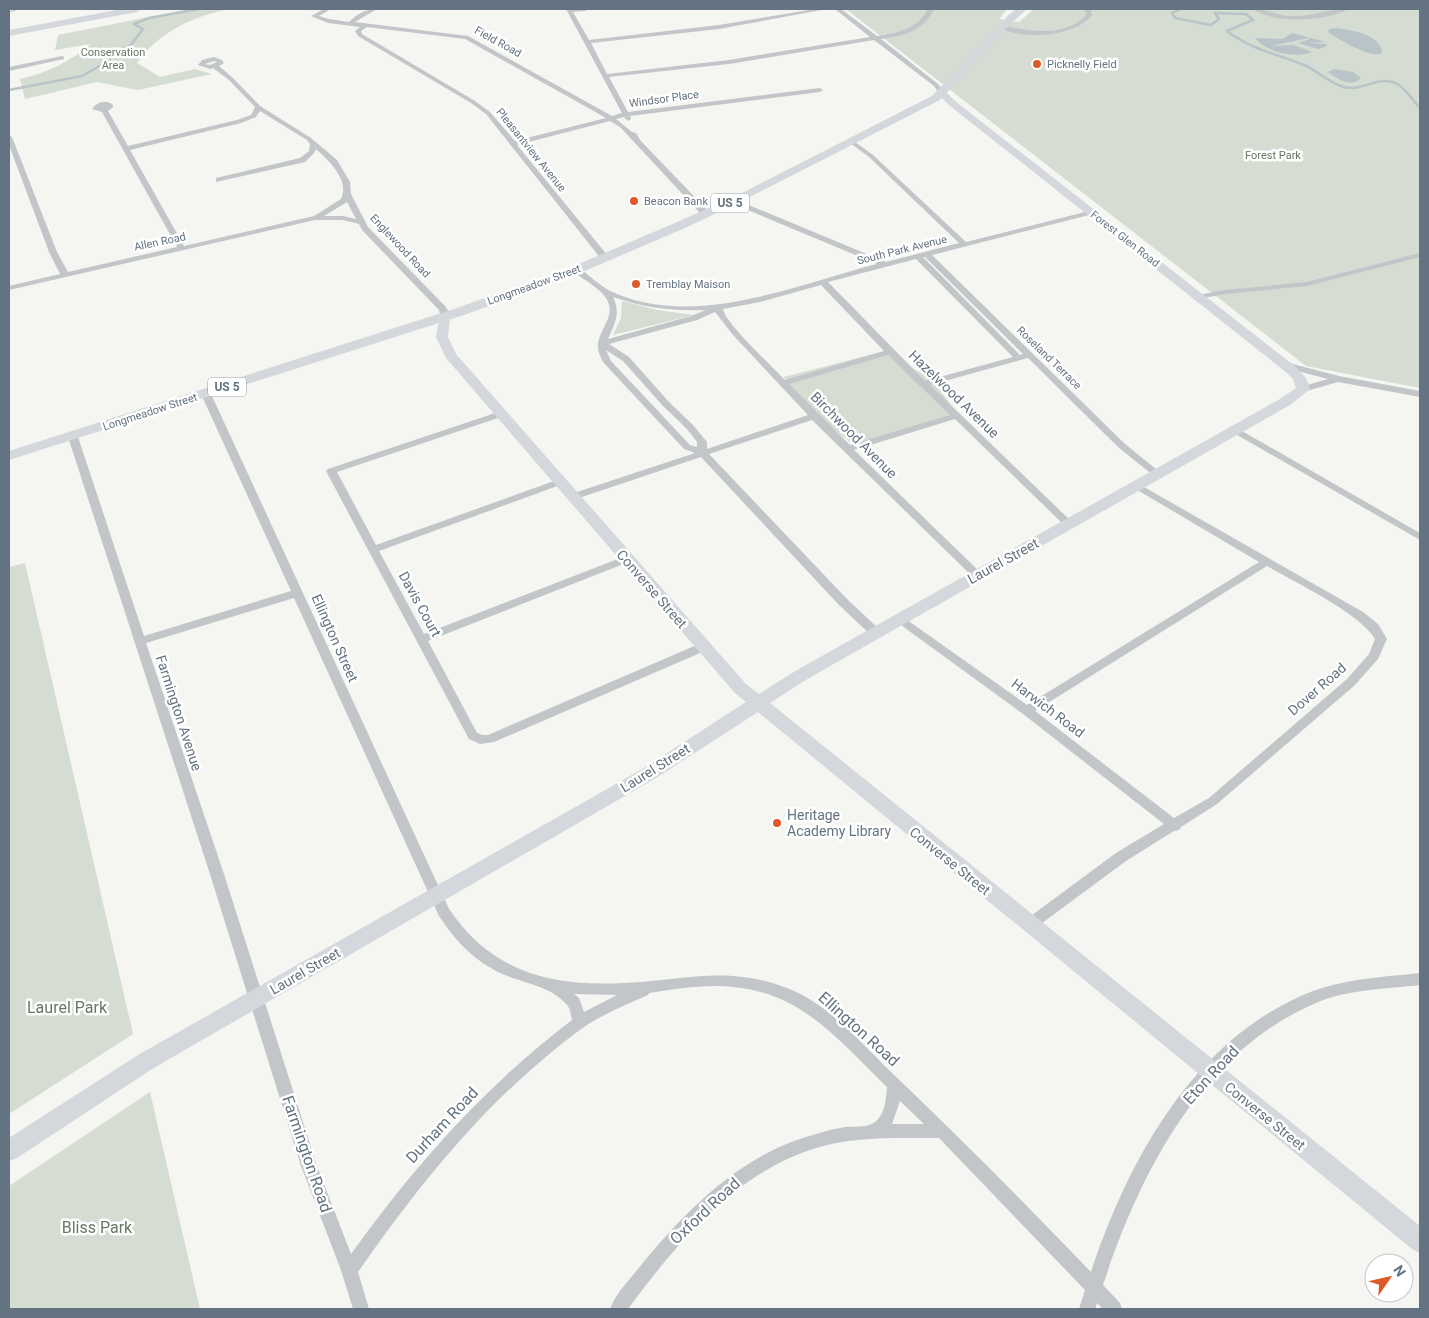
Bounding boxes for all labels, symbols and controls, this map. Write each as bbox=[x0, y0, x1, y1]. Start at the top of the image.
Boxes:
street label: Field Road bbox=[472, 24, 524, 60]
park label: Conservation Area bbox=[81, 46, 145, 72]
marker: Picknelly Field bbox=[1031, 58, 1043, 70]
place label: Picknelly Field bbox=[1047, 58, 1117, 71]
street label: Windsor Place bbox=[628, 88, 700, 110]
street label: Pleasantview Avenue bbox=[493, 106, 569, 194]
park label: Forest Park bbox=[1245, 149, 1301, 162]
road number: US 5 bbox=[711, 194, 749, 212]
marker: Beacon Bank bbox=[628, 195, 640, 207]
place label: Beacon Bank bbox=[644, 195, 708, 208]
street label: Forest Glen Road bbox=[1088, 208, 1162, 270]
street label: Englewood Road bbox=[367, 212, 433, 280]
street label: Allen Road bbox=[133, 230, 187, 254]
street label: South Park Avenue bbox=[856, 233, 948, 267]
street label: Longmeadow Street bbox=[486, 262, 583, 308]
marker: Tremblay Maison bbox=[630, 278, 642, 290]
place label: Tremblay Maison bbox=[646, 278, 730, 291]
street label: Roseland Terrace bbox=[1014, 324, 1084, 392]
street label: Hazelwood Avenue bbox=[906, 347, 1002, 441]
road number: US 5 bbox=[208, 378, 246, 397]
street label: Birchwood Avenue bbox=[808, 389, 900, 481]
street label: Longmeadow Street bbox=[101, 390, 199, 433]
street label: Laurel Street bbox=[965, 535, 1042, 587]
street label: Converse Street bbox=[614, 546, 691, 632]
street label: Davis Court bbox=[396, 569, 445, 640]
street label: Ellington Street bbox=[309, 592, 362, 685]
street label: Farmington Avenue bbox=[153, 653, 205, 773]
street label: Dover Road bbox=[1285, 659, 1349, 719]
street label: Harwich Road bbox=[1008, 675, 1088, 741]
street label: Laurel Street bbox=[617, 740, 693, 796]
place label: Heritage Academy Library bbox=[787, 807, 892, 839]
marker: Heritage Academy Library bbox=[771, 817, 783, 829]
street label: Converse Street bbox=[907, 824, 994, 899]
street label: Laurel Street bbox=[267, 944, 343, 998]
street label: Ellington Road bbox=[815, 988, 903, 1070]
park label: Laurel Park bbox=[27, 998, 108, 1017]
street label: Eton Road bbox=[1179, 1042, 1243, 1108]
street label: Converse Street bbox=[1222, 1079, 1309, 1154]
street label: Durham Road bbox=[402, 1083, 482, 1167]
street label: Farmington Road bbox=[278, 1093, 336, 1215]
street label: Oxford Road bbox=[666, 1174, 744, 1248]
park label: Bliss Park bbox=[62, 1218, 133, 1237]
north arrow bbox=[1364, 1253, 1414, 1303]
text: N bbox=[1390, 1262, 1409, 1279]

